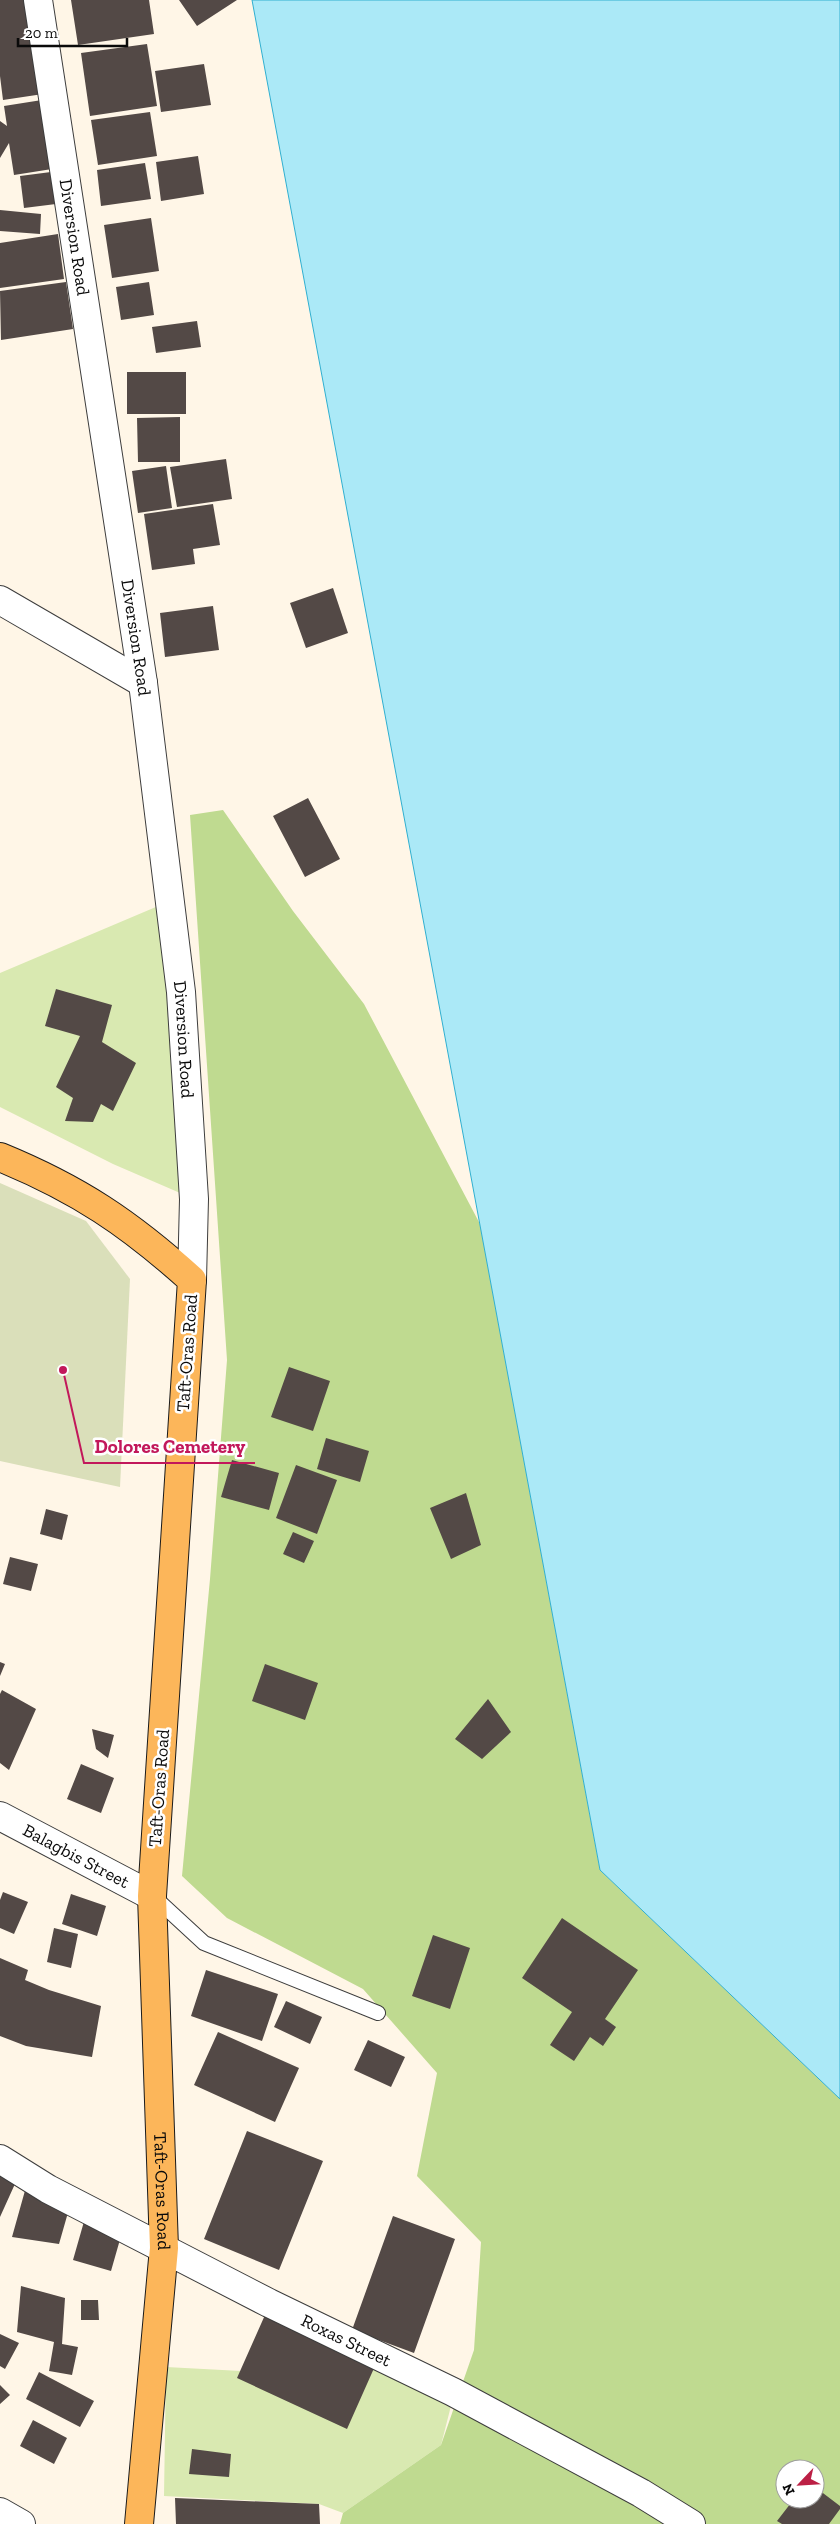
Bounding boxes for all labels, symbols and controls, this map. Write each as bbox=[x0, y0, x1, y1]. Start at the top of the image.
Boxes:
scale bar bbox=[18, 15, 126, 47]
text: 20 m bbox=[25, 24, 58, 42]
street label: Diversion Road bbox=[55, 177, 94, 297]
street label: Diversion Road bbox=[116, 578, 155, 697]
street label: Diversion Road bbox=[169, 980, 199, 1099]
street label: Taft-Oras Road bbox=[172, 1293, 202, 1413]
callout: Dolores Cemetery bbox=[84, 1429, 255, 1463]
text: Dolores Cemetery bbox=[95, 1435, 245, 1458]
street label: Taft-Oras Road bbox=[144, 1728, 174, 1848]
street label: Balagbis Street bbox=[19, 1819, 133, 1893]
street label: Taft-Oras Road bbox=[149, 2132, 175, 2251]
street label: Roxas Street bbox=[298, 2309, 395, 2372]
north arrow bbox=[775, 2459, 825, 2509]
text: N bbox=[779, 2481, 799, 2498]

